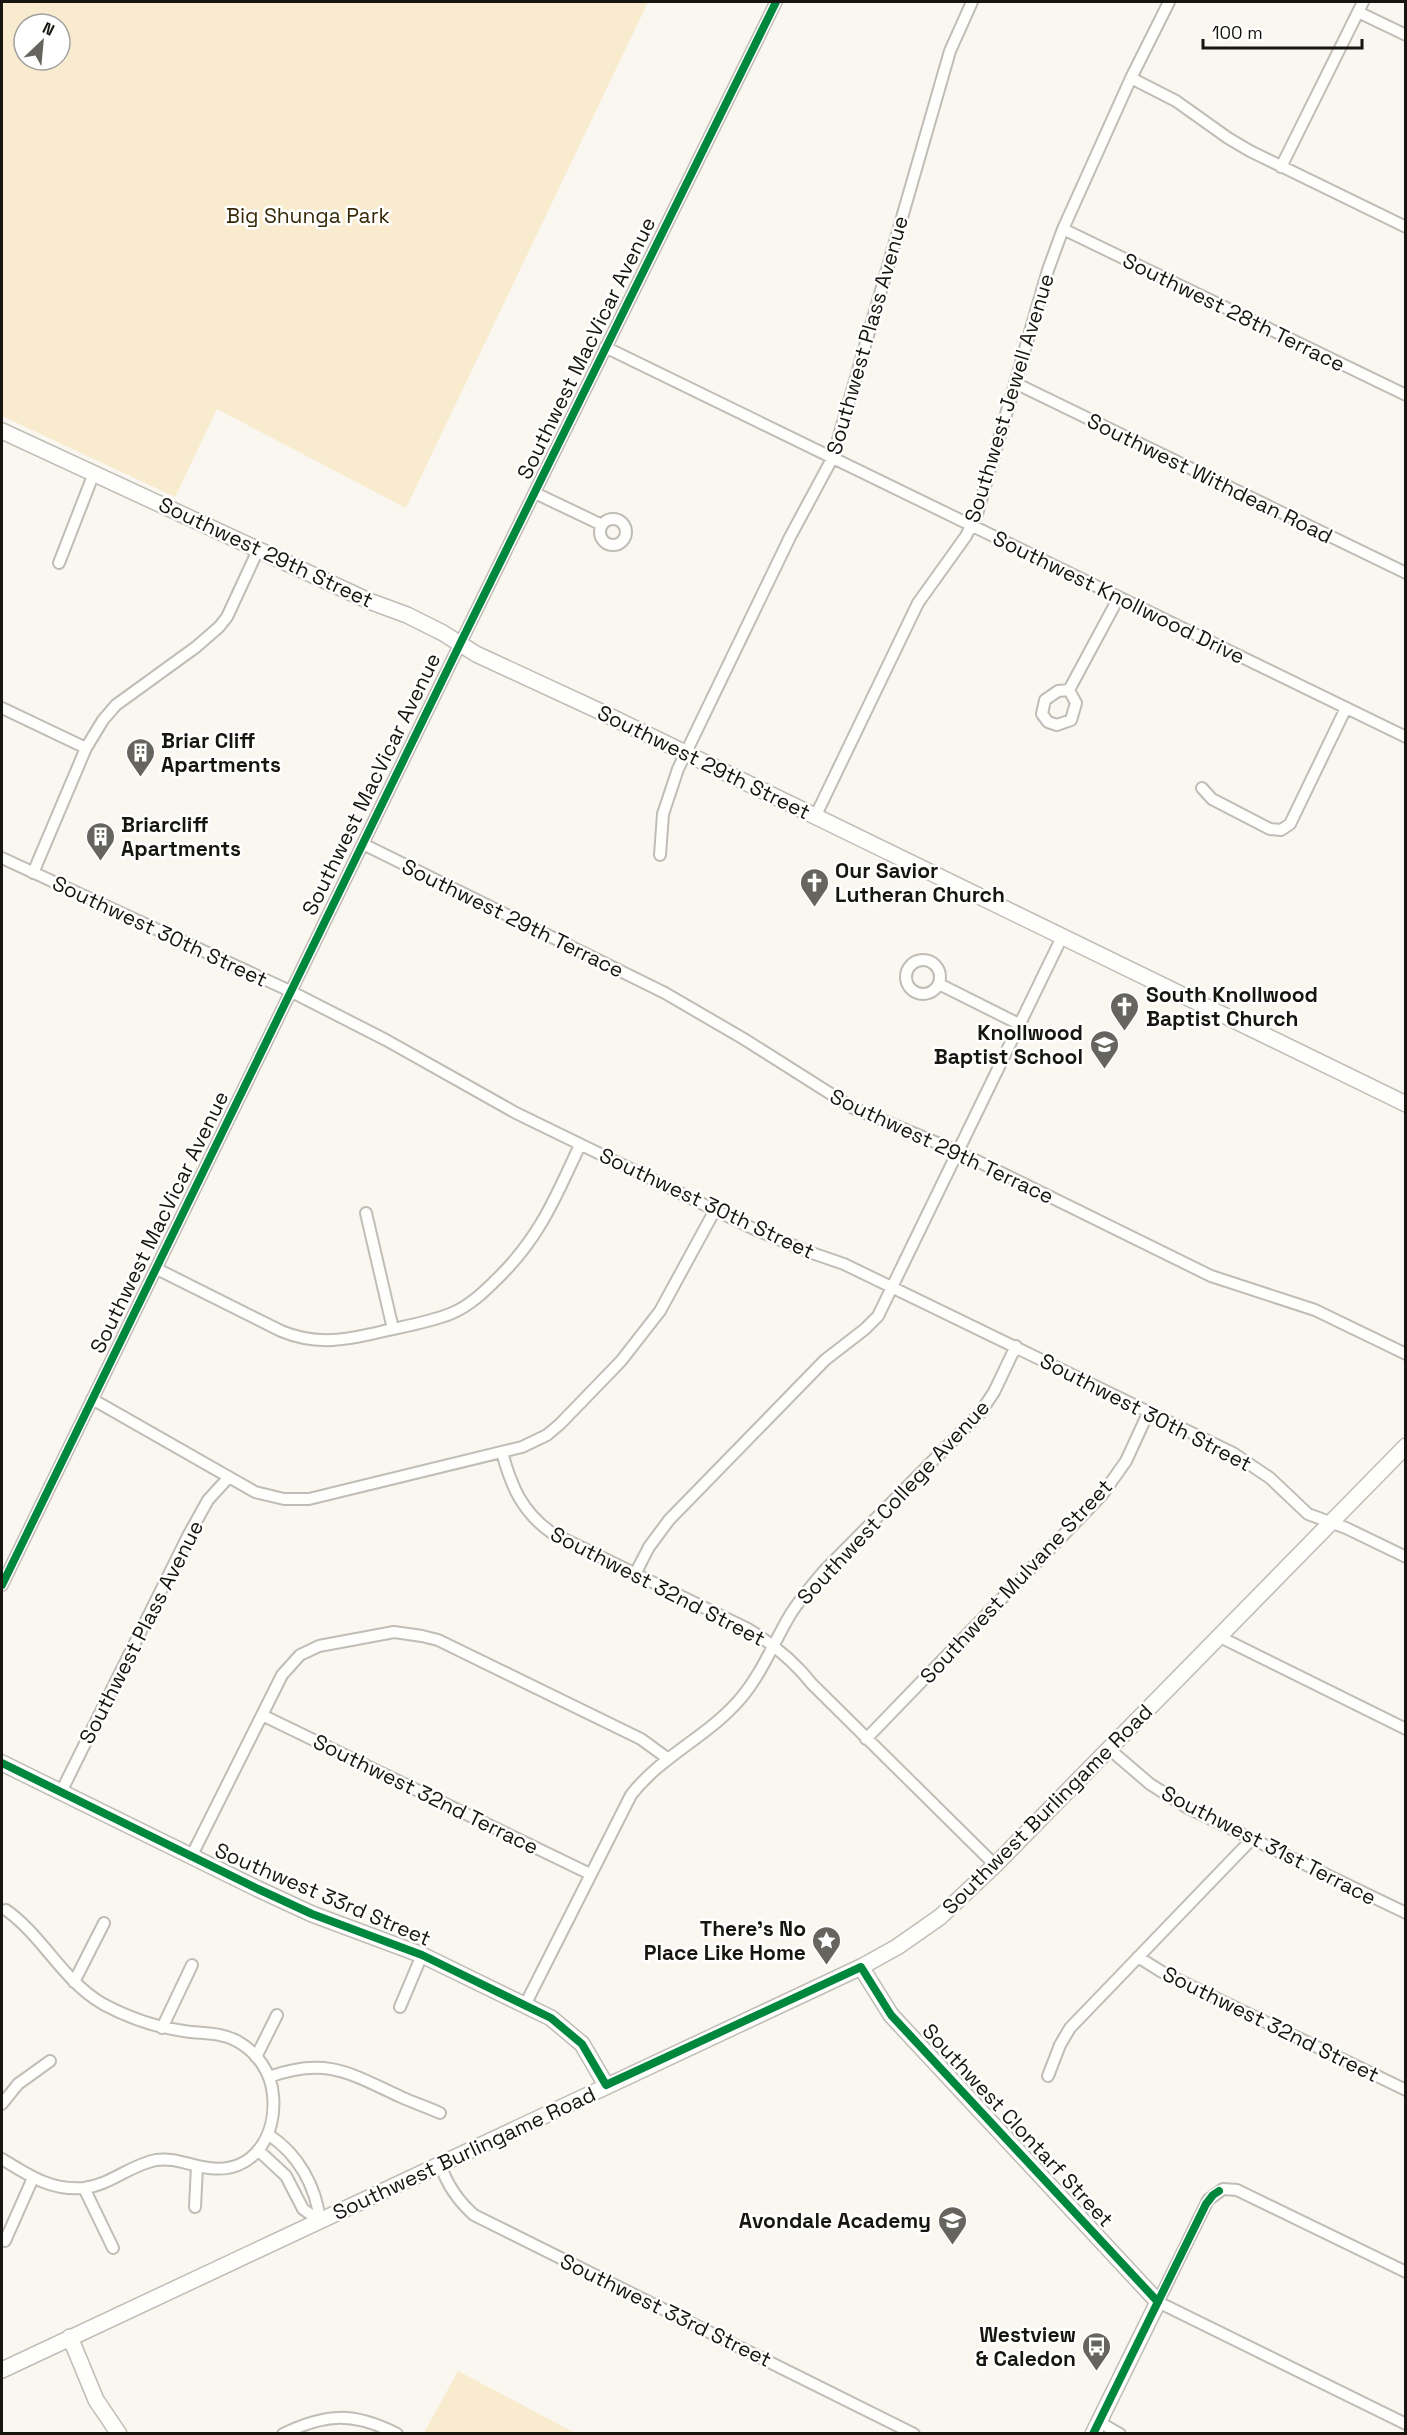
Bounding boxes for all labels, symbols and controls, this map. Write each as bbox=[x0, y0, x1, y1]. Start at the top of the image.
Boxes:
north arrow bbox=[12, 12, 72, 72]
scale bar bbox=[1203, 12, 1362, 50]
text: N bbox=[39, 17, 58, 41]
text: 100 m bbox=[1212, 21, 1263, 44]
park label: Big Shunga Park bbox=[226, 202, 390, 229]
street label: Southwest MacVicar Avenue bbox=[511, 212, 661, 484]
street label: Southwest Plass Avenue bbox=[820, 212, 914, 458]
street label: Southwest 28th Terrace bbox=[1118, 246, 1350, 378]
street label: Southwest Jewell Avenue bbox=[958, 270, 1060, 526]
street label: Southwest Withdean Road bbox=[1083, 407, 1337, 549]
street label: Southwest 29th Street bbox=[154, 490, 378, 614]
street label: Southwest Knollwood Drive bbox=[989, 524, 1249, 670]
street label: Southwest MacVicar Avenue bbox=[296, 648, 446, 920]
street label: Southwest 29th Street bbox=[593, 699, 815, 825]
place label: Briar Cliff Apartments bbox=[161, 727, 281, 778]
building icon: Briar Cliff Apartments bbox=[124, 736, 156, 778]
place label: Briarcliff Apartments bbox=[121, 811, 241, 862]
building icon: Briarcliff Apartments bbox=[84, 820, 116, 862]
street label: Southwest 29th Terrace bbox=[397, 852, 629, 984]
place label: Our Savior Lutheran Church bbox=[835, 857, 1005, 908]
church icon: Our Savior Lutheran Church bbox=[798, 866, 830, 908]
street label: Southwest 30th Street bbox=[48, 869, 272, 993]
place label: South Knollwood Baptist Church bbox=[1146, 981, 1318, 1032]
church icon: South Knollwood Baptist Church bbox=[1109, 990, 1141, 1032]
place label: Knollwood Baptist School bbox=[934, 1019, 1083, 1070]
school or university icon: Knollwood Baptist School bbox=[1088, 1028, 1120, 1070]
street label: Southwest 29th Terrace bbox=[826, 1082, 1058, 1210]
street label: Southwest MacVicar Avenue bbox=[84, 1086, 234, 1358]
street label: Southwest 30th Street bbox=[595, 1141, 819, 1265]
street label: Southwest 30th Street bbox=[1035, 1347, 1257, 1477]
street label: Southwest College Avenue bbox=[791, 1394, 995, 1610]
street label: Southwest Mulvane Street bbox=[914, 1473, 1118, 1689]
street label: Southwest Plass Avenue bbox=[73, 1516, 209, 1748]
street label: Southwest 32nd Street bbox=[546, 1520, 770, 1652]
street label: Southwest Burlingame Road bbox=[936, 1698, 1158, 1920]
street label: Southwest 32nd Terrace bbox=[309, 1728, 543, 1860]
street label: Southwest 31st Terrace bbox=[1157, 1779, 1381, 1911]
street label: Southwest 33rd Street bbox=[211, 1836, 435, 1952]
place label: There’s No Place Like Home bbox=[644, 1915, 806, 1966]
place icon: There’s No Place Like Home bbox=[811, 1924, 843, 1966]
street label: Southwest 32nd Street bbox=[1158, 1960, 1384, 2088]
street label: Southwest Clontarf Street bbox=[917, 2018, 1119, 2232]
street label: Southwest Burlingame Road bbox=[328, 2080, 600, 2226]
school or university icon: Avondale Academy bbox=[936, 2204, 968, 2246]
place label: Avondale Academy bbox=[739, 2207, 931, 2234]
street label: Southwest 33rd Street bbox=[556, 2247, 776, 2373]
place label: Westview & Caledon bbox=[976, 2321, 1076, 2372]
bus stop icon: Westview & Caledon bbox=[1081, 2330, 1113, 2372]

